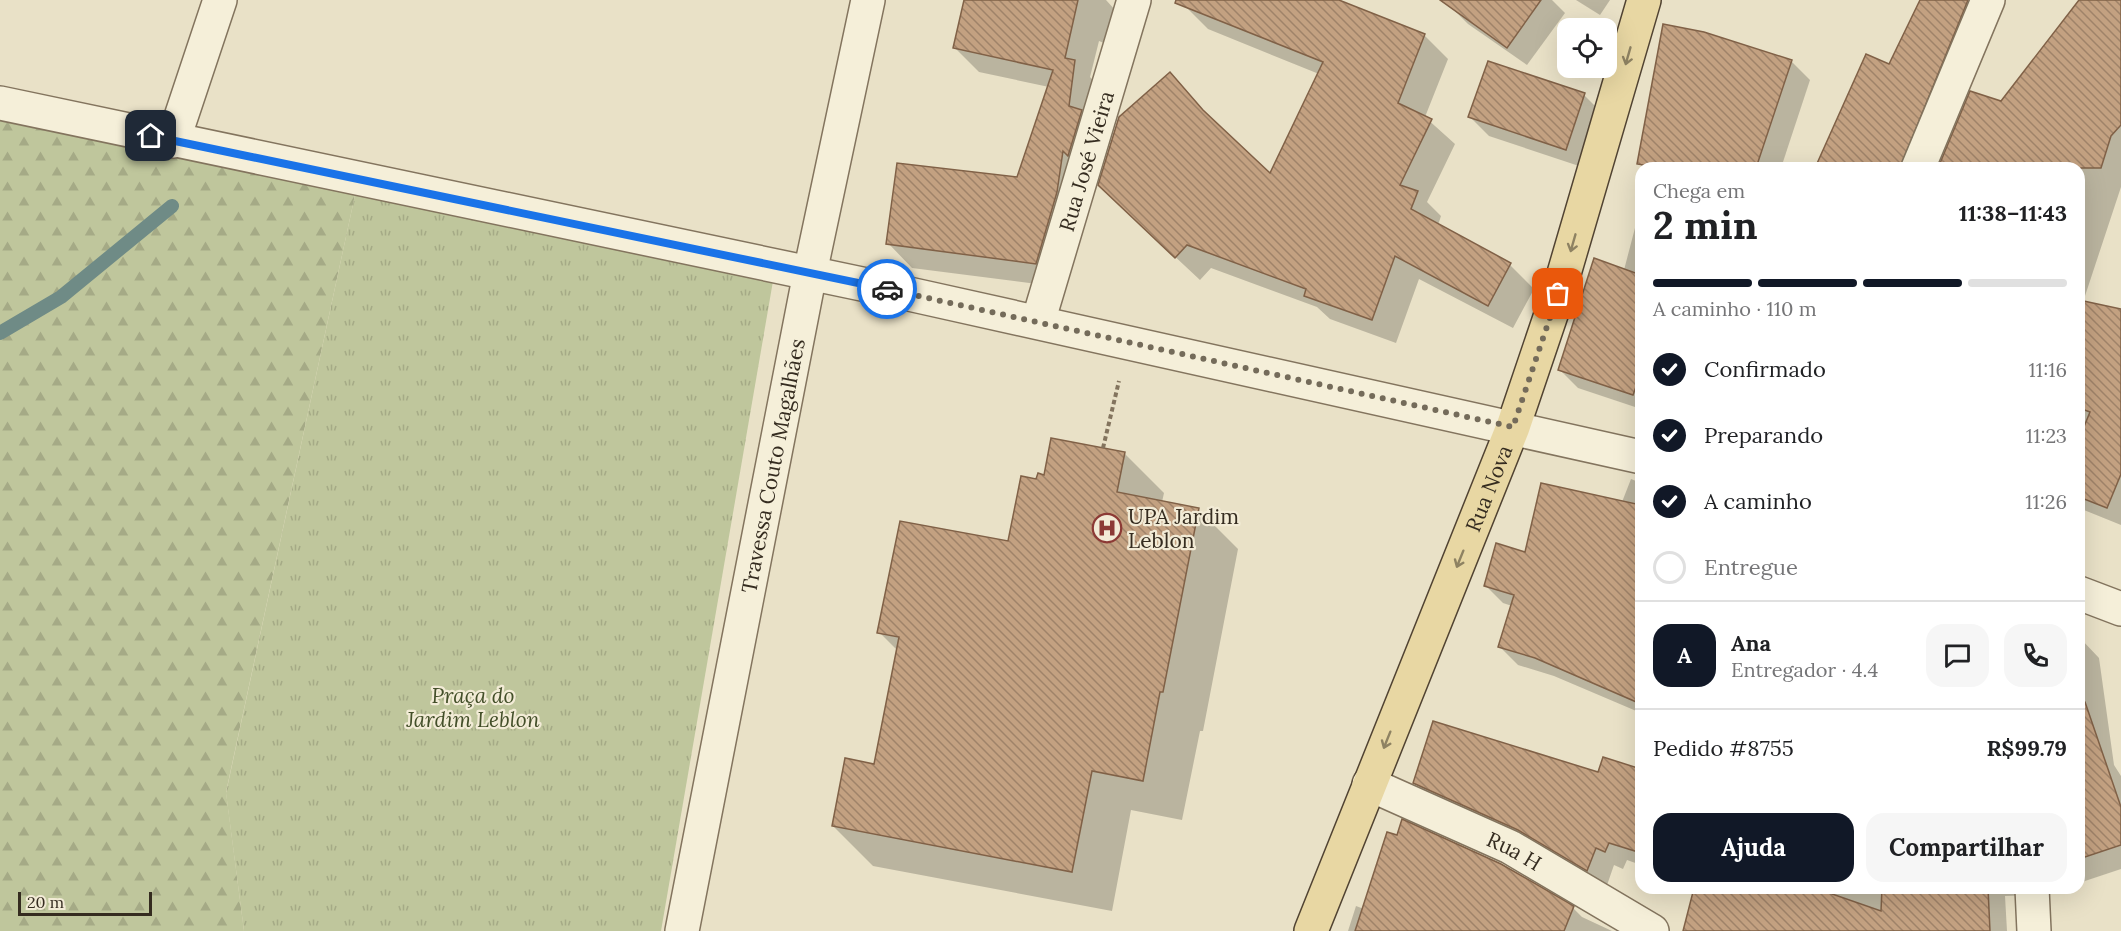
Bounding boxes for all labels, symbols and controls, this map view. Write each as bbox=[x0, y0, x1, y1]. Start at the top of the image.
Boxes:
map controls bbox=[1557, 18, 1617, 78]
button: locate bbox=[1557, 18, 1617, 78]
one-way arrow bbox=[1622, 46, 1633, 65]
street label: Rua José Vieira bbox=[1052, 87, 1120, 234]
pin bbox=[125, 110, 176, 161]
icon: home bbox=[134, 119, 167, 152]
text: Chega em bbox=[1653, 178, 1745, 203]
text: 11:38–11:43 bbox=[1959, 199, 2067, 227]
text: 2 min bbox=[1653, 200, 1758, 250]
one-way arrow bbox=[1567, 233, 1578, 252]
courier bbox=[857, 259, 917, 319]
pin bbox=[1532, 268, 1583, 319]
icon: car bbox=[871, 273, 904, 306]
icon: bag bbox=[1541, 277, 1574, 310]
text: A caminho · 110 m bbox=[1653, 296, 1817, 321]
street label: Travessa Couto Magalhães bbox=[735, 336, 810, 595]
icon: check bbox=[1653, 353, 1686, 386]
text: Confirmado bbox=[1704, 355, 1826, 383]
text: 11:16 bbox=[2029, 357, 2067, 382]
icon: check bbox=[1653, 419, 1686, 452]
text: Preparando bbox=[1704, 421, 1823, 449]
text: 11:23 bbox=[2026, 423, 2067, 448]
street label: Rua Nova bbox=[1459, 441, 1518, 536]
icon: check bbox=[1653, 485, 1686, 518]
text: A caminho bbox=[1704, 487, 1812, 515]
text: 11:26 bbox=[2025, 489, 2067, 514]
place label: UPA Jardim Leblon bbox=[1128, 503, 1239, 554]
hospital icon: UPA Jardim Leblon bbox=[1091, 512, 1123, 544]
one-way arrow bbox=[1454, 550, 1465, 568]
text: Entregue bbox=[1704, 553, 1798, 581]
button: chat bbox=[1926, 624, 1989, 687]
button: phone bbox=[2004, 624, 2067, 687]
text: Ana bbox=[1731, 629, 1771, 657]
text: A bbox=[1677, 641, 1692, 669]
text: Entregador · 4.4 bbox=[1731, 657, 1878, 682]
park label: Praça do Jardim Leblon bbox=[405, 682, 540, 733]
one-way arrow bbox=[1381, 730, 1392, 749]
text: Pedido #8755 bbox=[1653, 734, 1794, 762]
text: R$99.79 bbox=[1987, 734, 2067, 762]
button: Ajuda bbox=[1653, 813, 1854, 882]
button: Compartilhar bbox=[1866, 813, 2067, 882]
street label: Rua H bbox=[1483, 825, 1547, 876]
scale bar bbox=[18, 889, 152, 916]
text: 20 m bbox=[27, 892, 64, 912]

